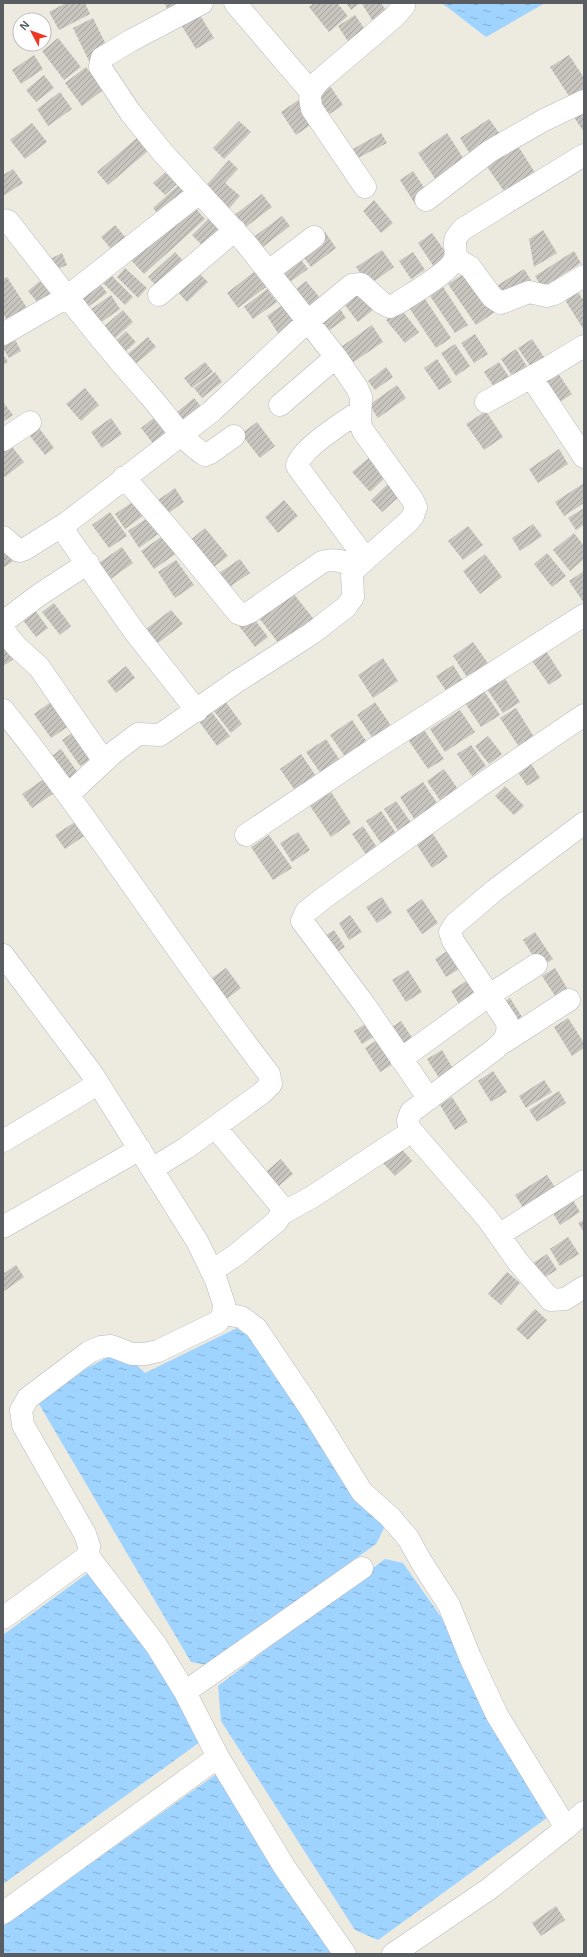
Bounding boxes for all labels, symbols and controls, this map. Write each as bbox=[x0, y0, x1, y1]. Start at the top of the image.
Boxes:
north arrow bbox=[12, 12, 52, 52]
text: N bbox=[17, 18, 32, 32]

